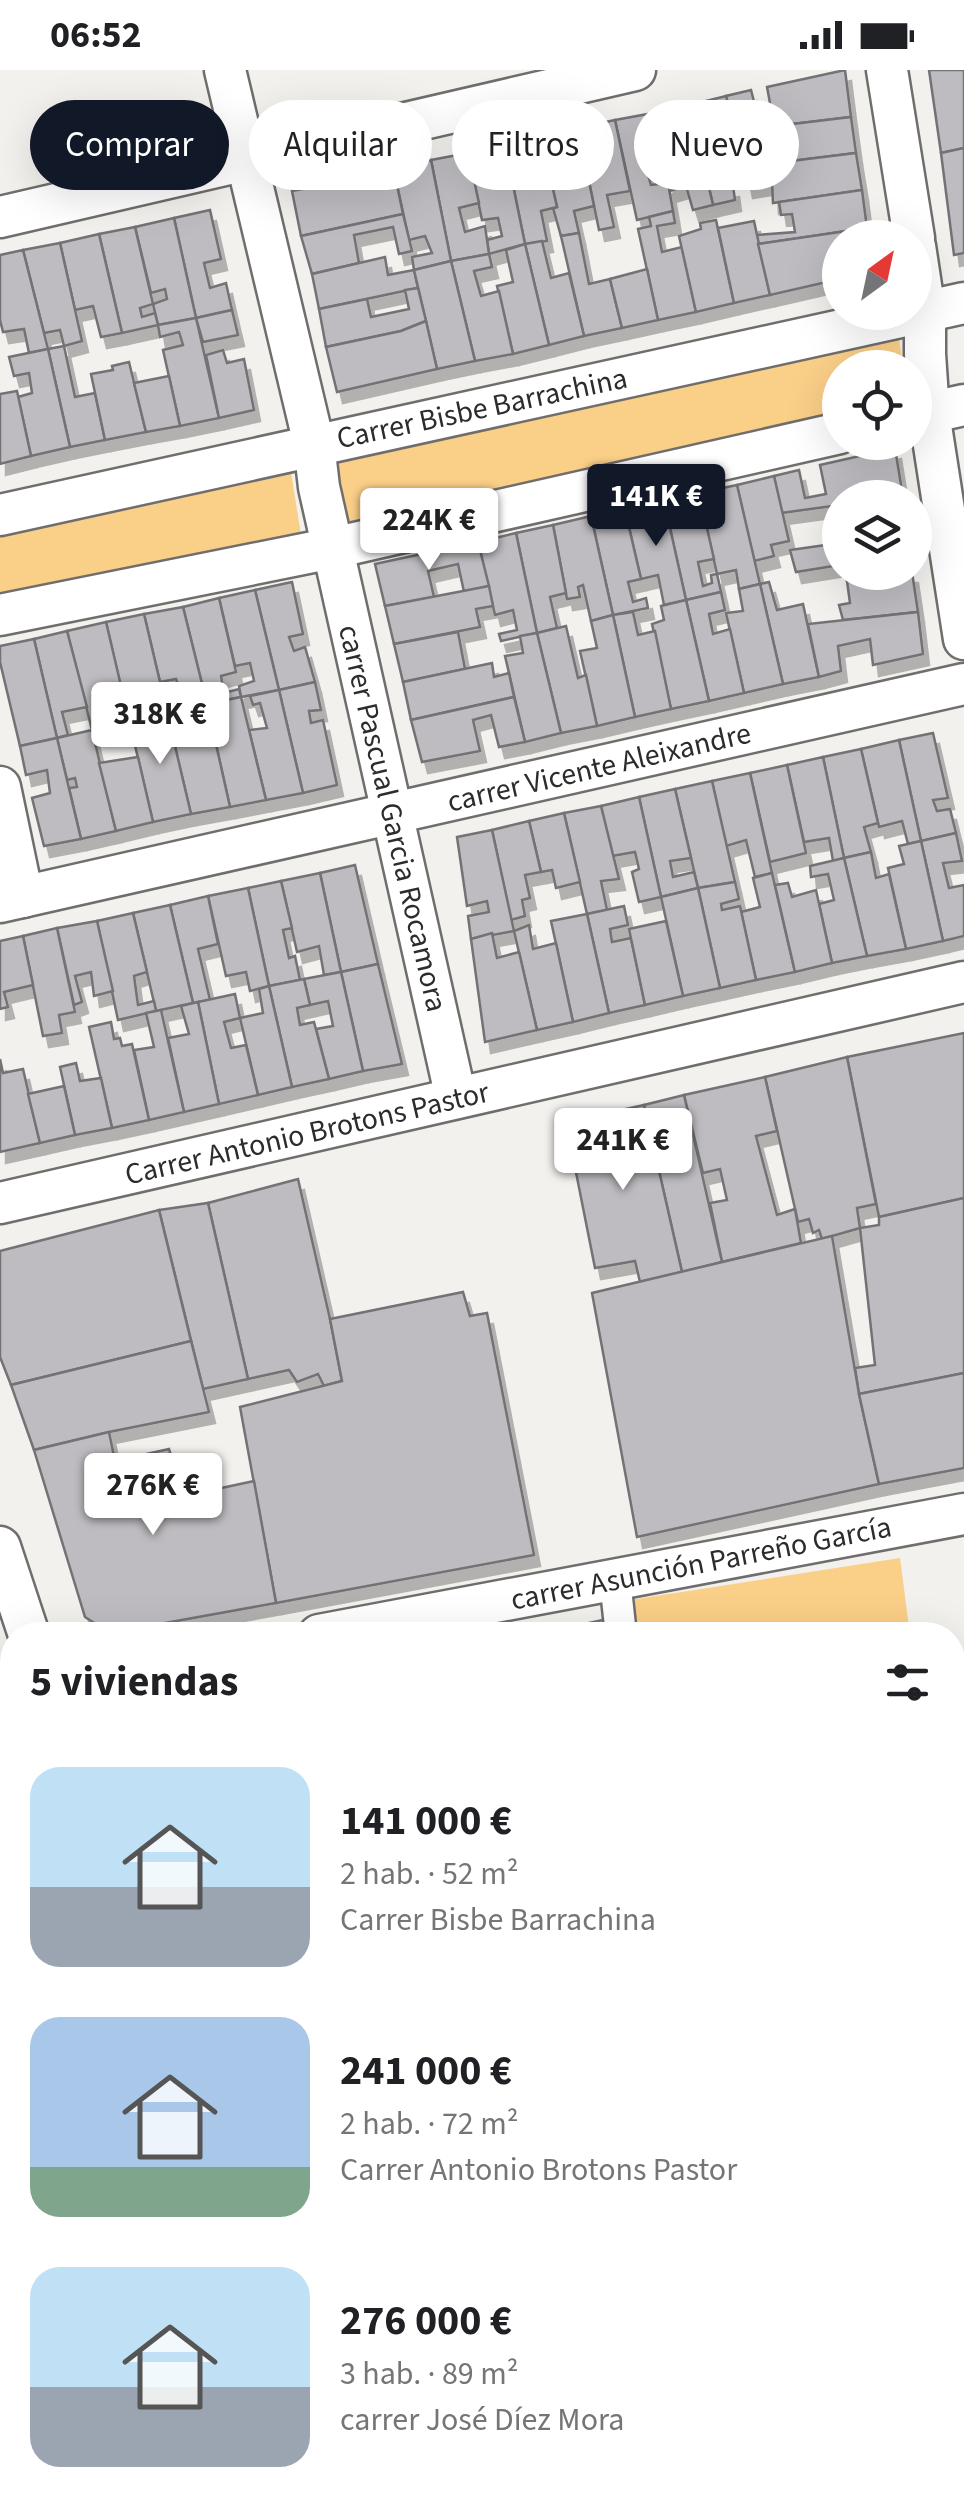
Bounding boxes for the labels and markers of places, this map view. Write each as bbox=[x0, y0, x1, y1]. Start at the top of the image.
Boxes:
pin: 141K € bbox=[575, 464, 737, 549]
pin: 224K € bbox=[348, 488, 510, 573]
pin: 318K € bbox=[79, 682, 241, 767]
pin: 241K € bbox=[542, 1108, 704, 1193]
pin: 276K € bbox=[72, 1453, 234, 1538]

